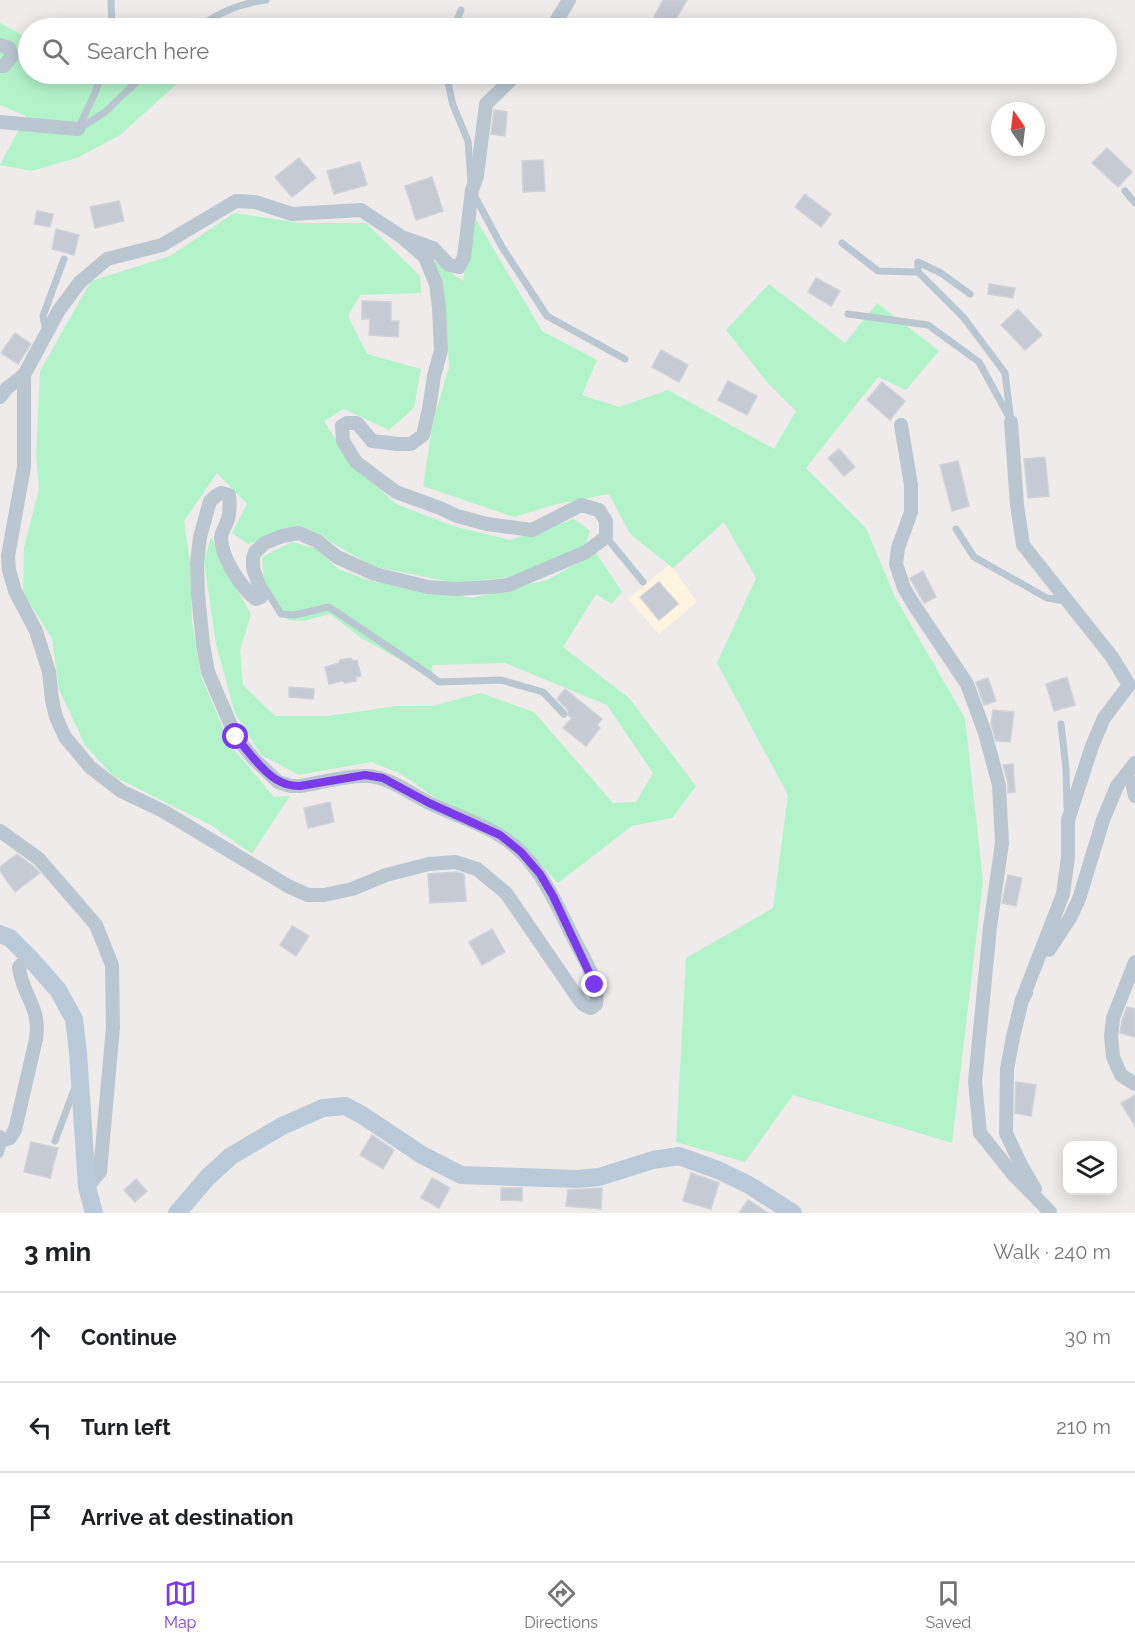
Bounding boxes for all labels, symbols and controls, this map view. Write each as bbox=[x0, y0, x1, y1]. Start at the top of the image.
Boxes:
search box bbox=[18, 18, 1117, 84]
icon: search bbox=[39, 35, 72, 68]
text: Search here bbox=[87, 38, 209, 64]
north arrow bbox=[991, 102, 1045, 156]
route start bbox=[222, 723, 248, 749]
route end bbox=[581, 971, 607, 997]
map controls bbox=[1063, 1141, 1117, 1195]
button: layers bbox=[1063, 1141, 1117, 1195]
text: 3 min bbox=[24, 1237, 91, 1267]
text: Walk · 240 m bbox=[993, 1240, 1111, 1264]
icon: ahead bbox=[24, 1321, 57, 1354]
text: Continue bbox=[81, 1324, 177, 1350]
text: 30 m bbox=[1065, 1325, 1111, 1349]
icon: left bbox=[24, 1411, 57, 1444]
text: Turn left bbox=[81, 1414, 171, 1440]
text: 210 m bbox=[1056, 1415, 1111, 1439]
icon: arrive bbox=[24, 1501, 57, 1534]
text: Arrive at destination bbox=[81, 1504, 294, 1530]
tab: Map bbox=[164, 1577, 197, 1632]
tab: Directions bbox=[524, 1577, 598, 1632]
tab: Saved bbox=[925, 1577, 971, 1632]

